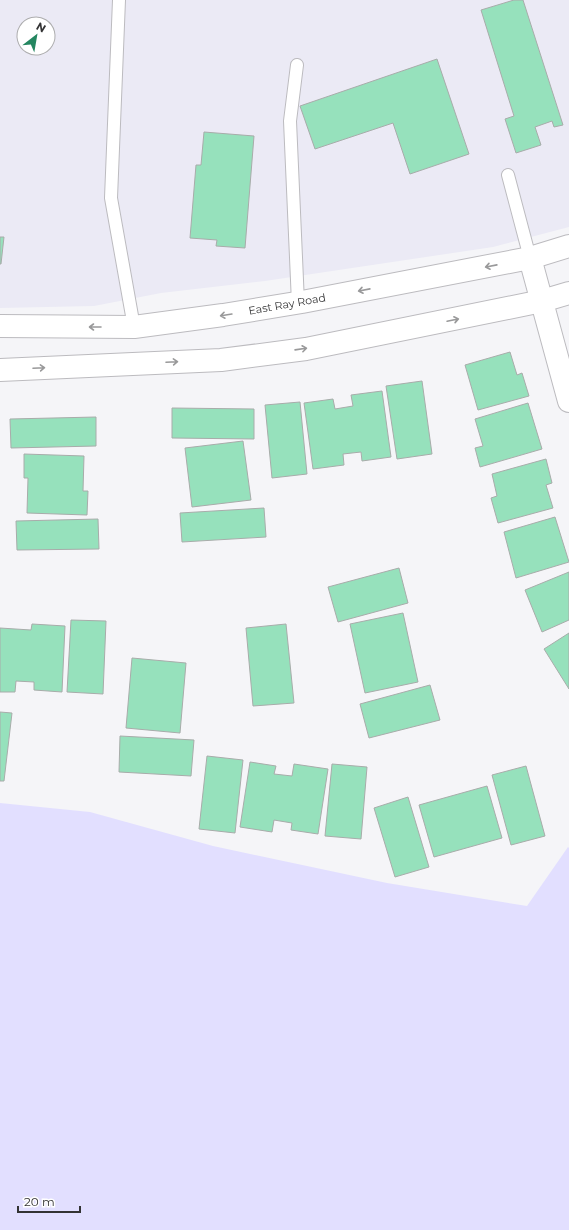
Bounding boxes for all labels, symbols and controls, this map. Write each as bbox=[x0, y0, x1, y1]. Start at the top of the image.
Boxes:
north arrow bbox=[16, 16, 56, 56]
text: N bbox=[34, 19, 49, 36]
one-way arrow bbox=[485, 262, 498, 270]
one-way arrow bbox=[357, 287, 370, 295]
street label: East Ray Road bbox=[247, 290, 327, 318]
one-way arrow bbox=[220, 311, 233, 319]
one-way arrow bbox=[446, 315, 459, 323]
one-way arrow bbox=[89, 323, 102, 331]
one-way arrow bbox=[294, 345, 307, 353]
one-way arrow bbox=[165, 358, 178, 366]
one-way arrow bbox=[32, 365, 45, 372]
scale bar bbox=[18, 1188, 80, 1214]
text: 20 m bbox=[24, 1194, 55, 1209]

